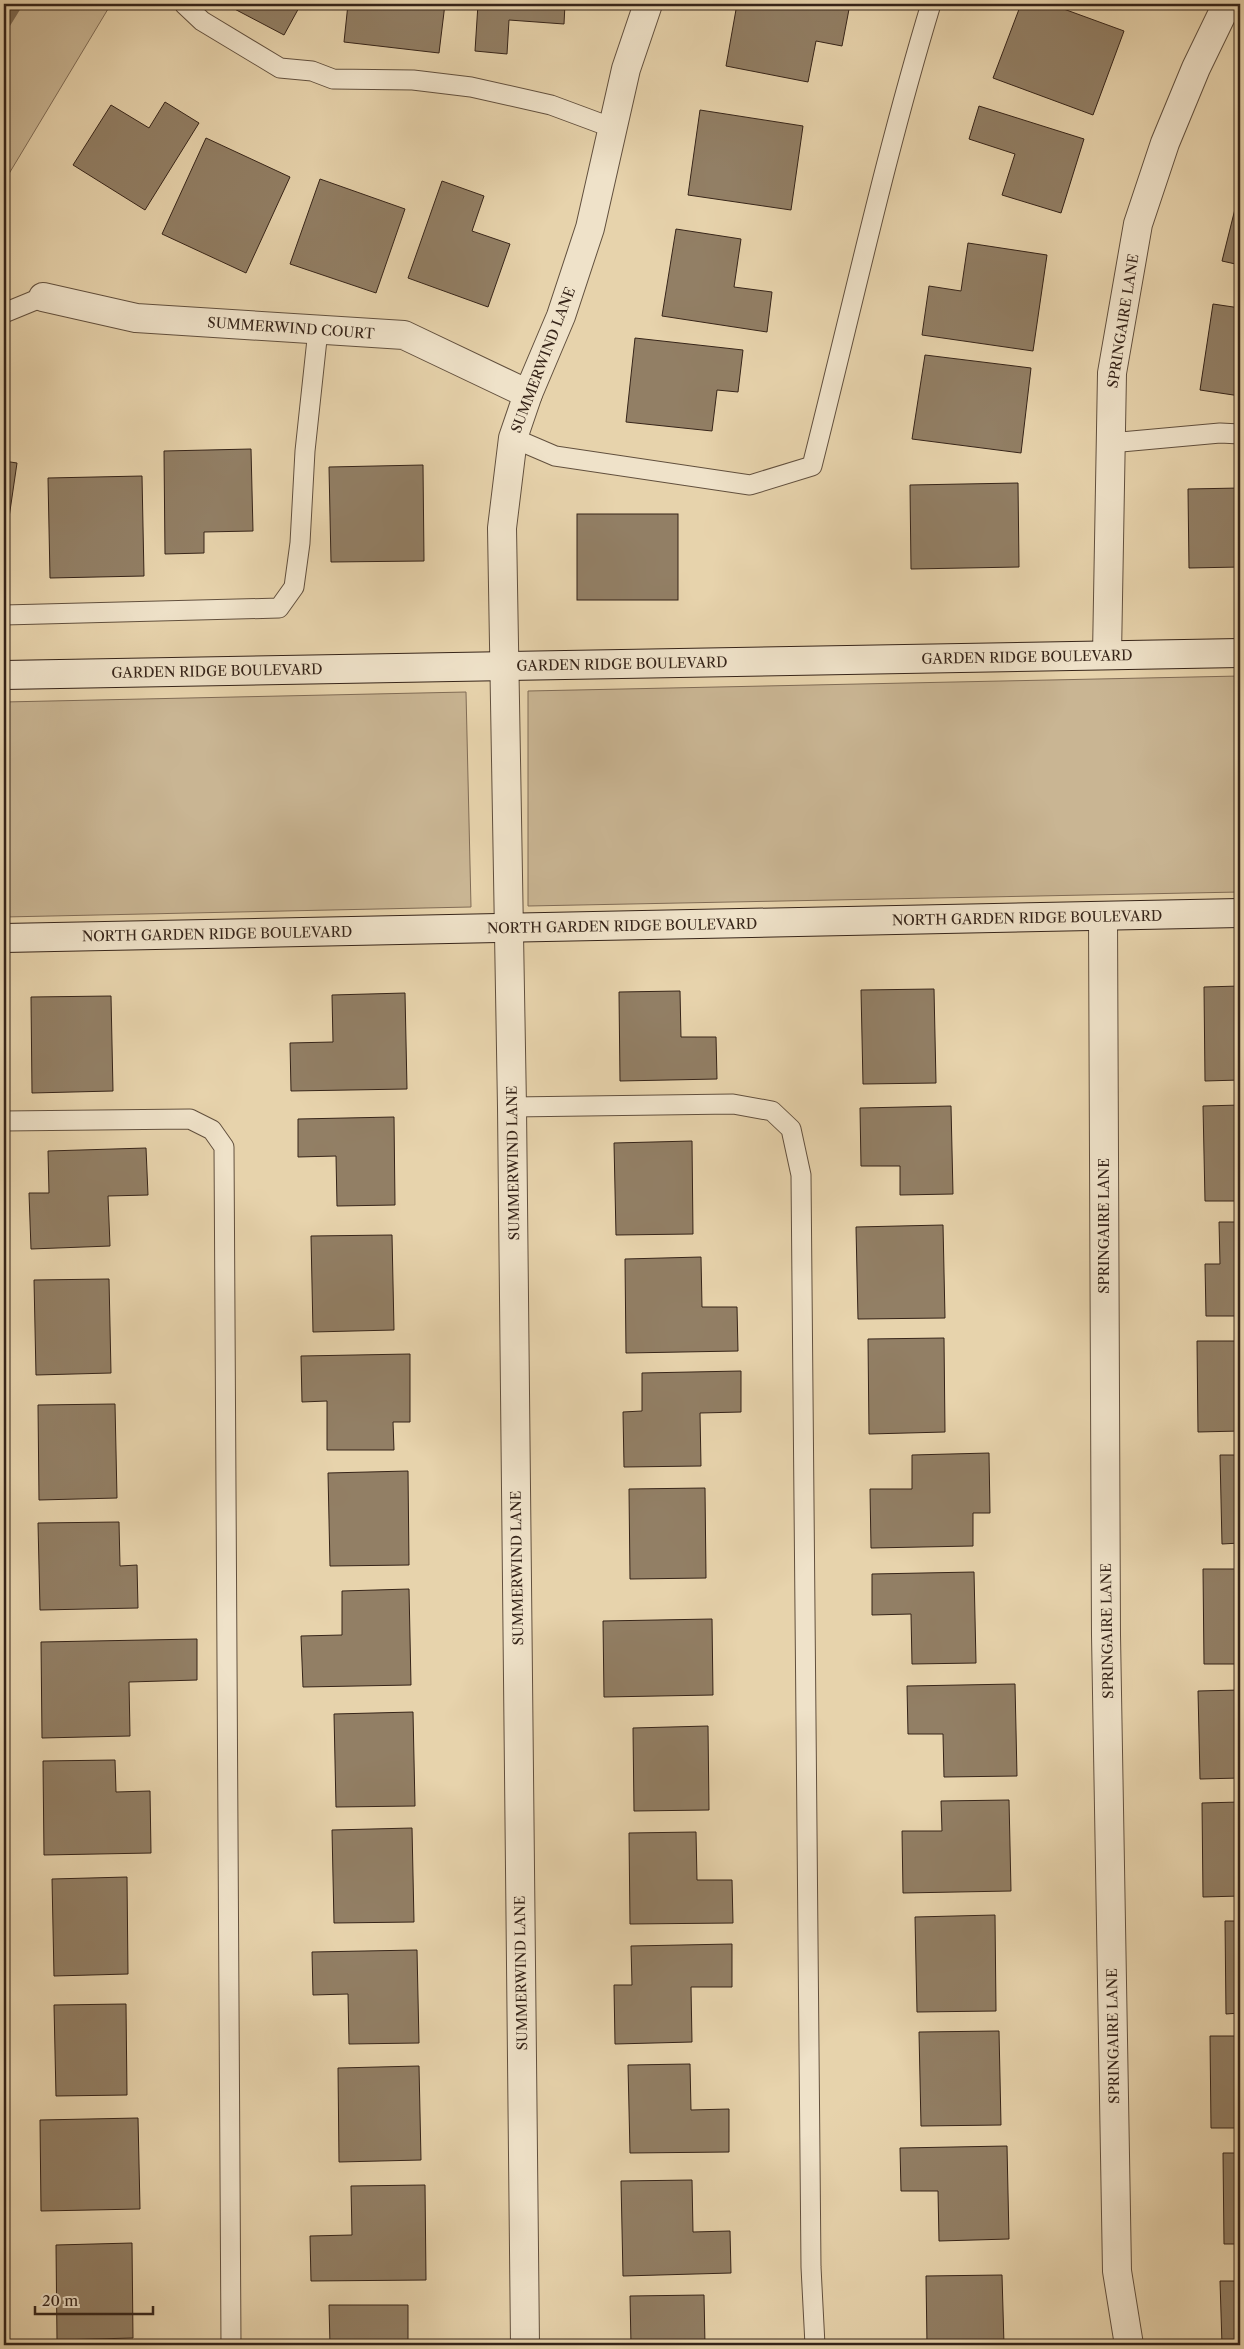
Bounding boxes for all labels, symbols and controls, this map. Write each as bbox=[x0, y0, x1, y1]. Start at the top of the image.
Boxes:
street label: SPRINGAIRE LANE bbox=[1104, 253, 1142, 389]
street label: SUMMERWIND LANE bbox=[507, 285, 579, 435]
street label: SUMMERWIND COURT bbox=[207, 313, 376, 343]
street label: GARDEN RIDGE BOULEVARD bbox=[921, 646, 1133, 668]
street label: GARDEN RIDGE BOULEVARD bbox=[516, 653, 728, 675]
street label: GARDEN RIDGE BOULEVARD bbox=[111, 660, 323, 682]
street label: NORTH GARDEN RIDGE BOULEVARD bbox=[892, 907, 1162, 929]
street label: NORTH GARDEN RIDGE BOULEVARD bbox=[487, 915, 757, 937]
street label: NORTH GARDEN RIDGE BOULEVARD bbox=[82, 923, 352, 945]
street label: SUMMERWIND LANE bbox=[503, 1085, 523, 1241]
street label: SPRINGAIRE LANE bbox=[1095, 1158, 1113, 1294]
street label: SUMMERWIND LANE bbox=[507, 1490, 527, 1646]
street label: SPRINGAIRE LANE bbox=[1097, 1563, 1117, 1699]
street label: SUMMERWIND LANE bbox=[511, 1895, 531, 2051]
street label: SPRINGAIRE LANE bbox=[1103, 1968, 1123, 2104]
scale bar bbox=[35, 2284, 152, 2316]
text: 20 m bbox=[42, 2291, 78, 2310]

